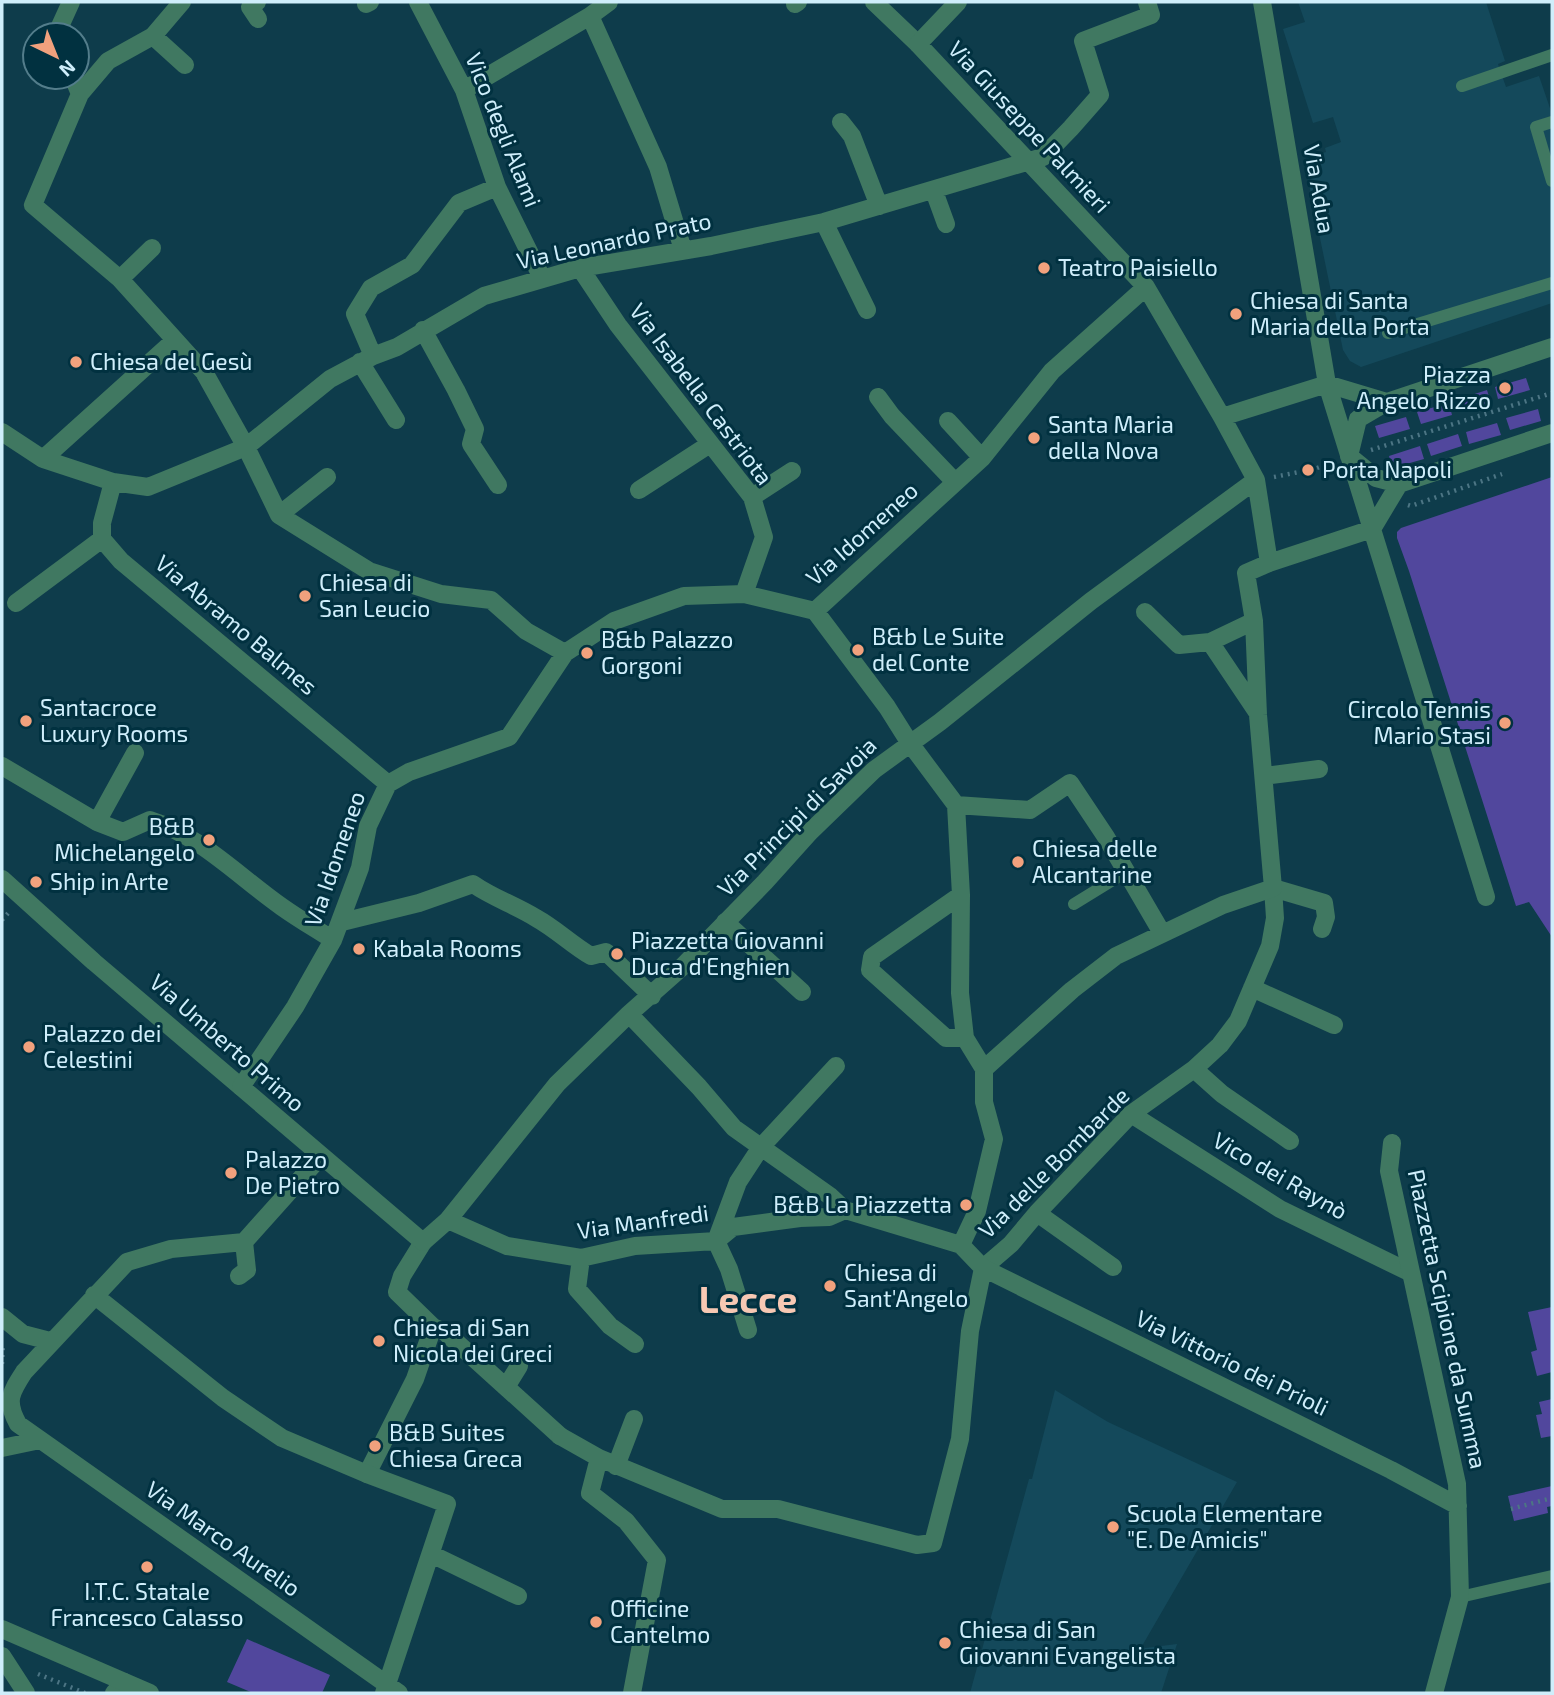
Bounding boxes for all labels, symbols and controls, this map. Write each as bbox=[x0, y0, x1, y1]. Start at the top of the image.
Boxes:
north arrow bbox=[21, 21, 91, 91]
street label: Via Giuseppe Palmieri bbox=[943, 34, 1117, 218]
street label: Vico degli Alami bbox=[460, 48, 548, 211]
text: N bbox=[55, 56, 81, 82]
street label: Via Adua bbox=[1298, 142, 1342, 236]
street label: Via Leonardo Prato bbox=[514, 206, 714, 274]
place label: Teatro Paisiello bbox=[1058, 253, 1218, 281]
marker: Teatro Paisiello bbox=[1036, 260, 1052, 276]
place label: Chiesa di Santa Maria della Porta bbox=[1250, 286, 1430, 340]
street label: Via Isabella Castriota bbox=[624, 297, 779, 490]
marker: Chiesa di Santa Maria della Porta bbox=[1228, 306, 1244, 322]
place label: Chiesa del Gesù bbox=[90, 347, 252, 375]
marker: Chiesa del Gesù bbox=[68, 354, 84, 370]
place label: Piazza Angelo Rizzo bbox=[1357, 360, 1491, 414]
marker: Piazza Angelo Rizzo bbox=[1497, 380, 1513, 396]
place label: Santa Maria della Nova bbox=[1048, 410, 1174, 464]
marker: Santa Maria della Nova bbox=[1026, 430, 1042, 446]
place label: Porta Napoli bbox=[1322, 455, 1452, 483]
marker: Porta Napoli bbox=[1300, 462, 1316, 478]
street label: Via Idomeneo bbox=[800, 476, 923, 591]
street label: Via Abramo Balmes bbox=[150, 548, 323, 700]
place label: Chiesa di San Leucio bbox=[319, 568, 430, 622]
marker: Chiesa di San Leucio bbox=[297, 588, 313, 604]
place label: B&b Le Suite del Conte bbox=[872, 622, 1004, 676]
place label: B&b Palazzo Gorgoni bbox=[601, 625, 733, 679]
marker: B&b Le Suite del Conte bbox=[850, 642, 866, 658]
marker: B&b Palazzo Gorgoni bbox=[579, 645, 595, 661]
place label: Santacroce Luxury Rooms bbox=[40, 693, 188, 747]
place label: Circolo Tennis Mario Stasi bbox=[1347, 695, 1491, 749]
marker: Santacroce Luxury Rooms bbox=[18, 713, 34, 729]
marker: Circolo Tennis Mario Stasi bbox=[1497, 715, 1513, 731]
street label: Via Principi di Savoia bbox=[711, 731, 882, 902]
street label: Via Idomeneo bbox=[298, 787, 370, 930]
place label: B&B Michelangelo bbox=[54, 812, 195, 866]
marker: B&B Michelangelo bbox=[201, 832, 217, 848]
place label: Chiesa delle Alcantarine bbox=[1032, 834, 1158, 888]
marker: Chiesa delle Alcantarine bbox=[1010, 854, 1026, 870]
place label: Ship in Arte bbox=[50, 867, 169, 895]
marker: Ship in Arte bbox=[28, 874, 44, 890]
place label: Piazzetta Giovanni Duca d'Enghien bbox=[631, 926, 824, 980]
place label: Kabala Rooms bbox=[373, 934, 522, 962]
marker: Kabala Rooms bbox=[351, 941, 367, 957]
marker: Piazzetta Giovanni Duca d'Enghien bbox=[609, 946, 625, 962]
street label: Via Umberto Primo bbox=[144, 967, 311, 1117]
place label: Palazzo dei Celestini bbox=[43, 1019, 161, 1073]
marker: Palazzo dei Celestini bbox=[21, 1039, 37, 1055]
street label: Via delle Bombarde bbox=[972, 1081, 1135, 1244]
street label: Vico dei Raynò bbox=[1208, 1125, 1353, 1225]
place label: Palazzo De Pietro bbox=[245, 1145, 340, 1199]
marker: Palazzo De Pietro bbox=[223, 1165, 239, 1181]
street label: Piazzetta Scipione da Summa bbox=[1403, 1166, 1493, 1471]
place label: B&B La Piazzetta bbox=[773, 1190, 952, 1218]
marker: B&B La Piazzetta bbox=[958, 1197, 974, 1213]
street label: Via Manfredi bbox=[575, 1198, 710, 1244]
place label: Chiesa di Sant'Angelo bbox=[844, 1258, 968, 1312]
district label: Lecce bbox=[699, 1276, 797, 1320]
marker: Chiesa di Sant'Angelo bbox=[822, 1278, 838, 1294]
street label: Via Vittorio dei Prioli bbox=[1132, 1303, 1333, 1421]
place label: Chiesa di San Nicola dei Greci bbox=[393, 1313, 553, 1367]
marker: Chiesa di San Nicola dei Greci bbox=[371, 1333, 387, 1349]
place label: B&B Suites Chiesa Greca bbox=[389, 1418, 523, 1472]
marker: B&B Suites Chiesa Greca bbox=[367, 1438, 383, 1454]
street label: Via Marco Aurelio bbox=[141, 1474, 306, 1602]
place label: Scuola Elementare "E. De Amicis" bbox=[1127, 1499, 1323, 1553]
marker: Scuola Elementare "E. De Amicis" bbox=[1105, 1519, 1121, 1535]
marker: I.T.C. Statale Francesco Calasso bbox=[139, 1559, 155, 1575]
place label: I.T.C. Statale Francesco Calasso bbox=[50, 1577, 244, 1631]
place label: Officine Cantelmo bbox=[610, 1594, 710, 1648]
marker: Officine Cantelmo bbox=[588, 1614, 604, 1630]
place label: Chiesa di San Giovanni Evangelista bbox=[959, 1615, 1176, 1669]
marker: Chiesa di San Giovanni Evangelista bbox=[937, 1635, 953, 1651]

